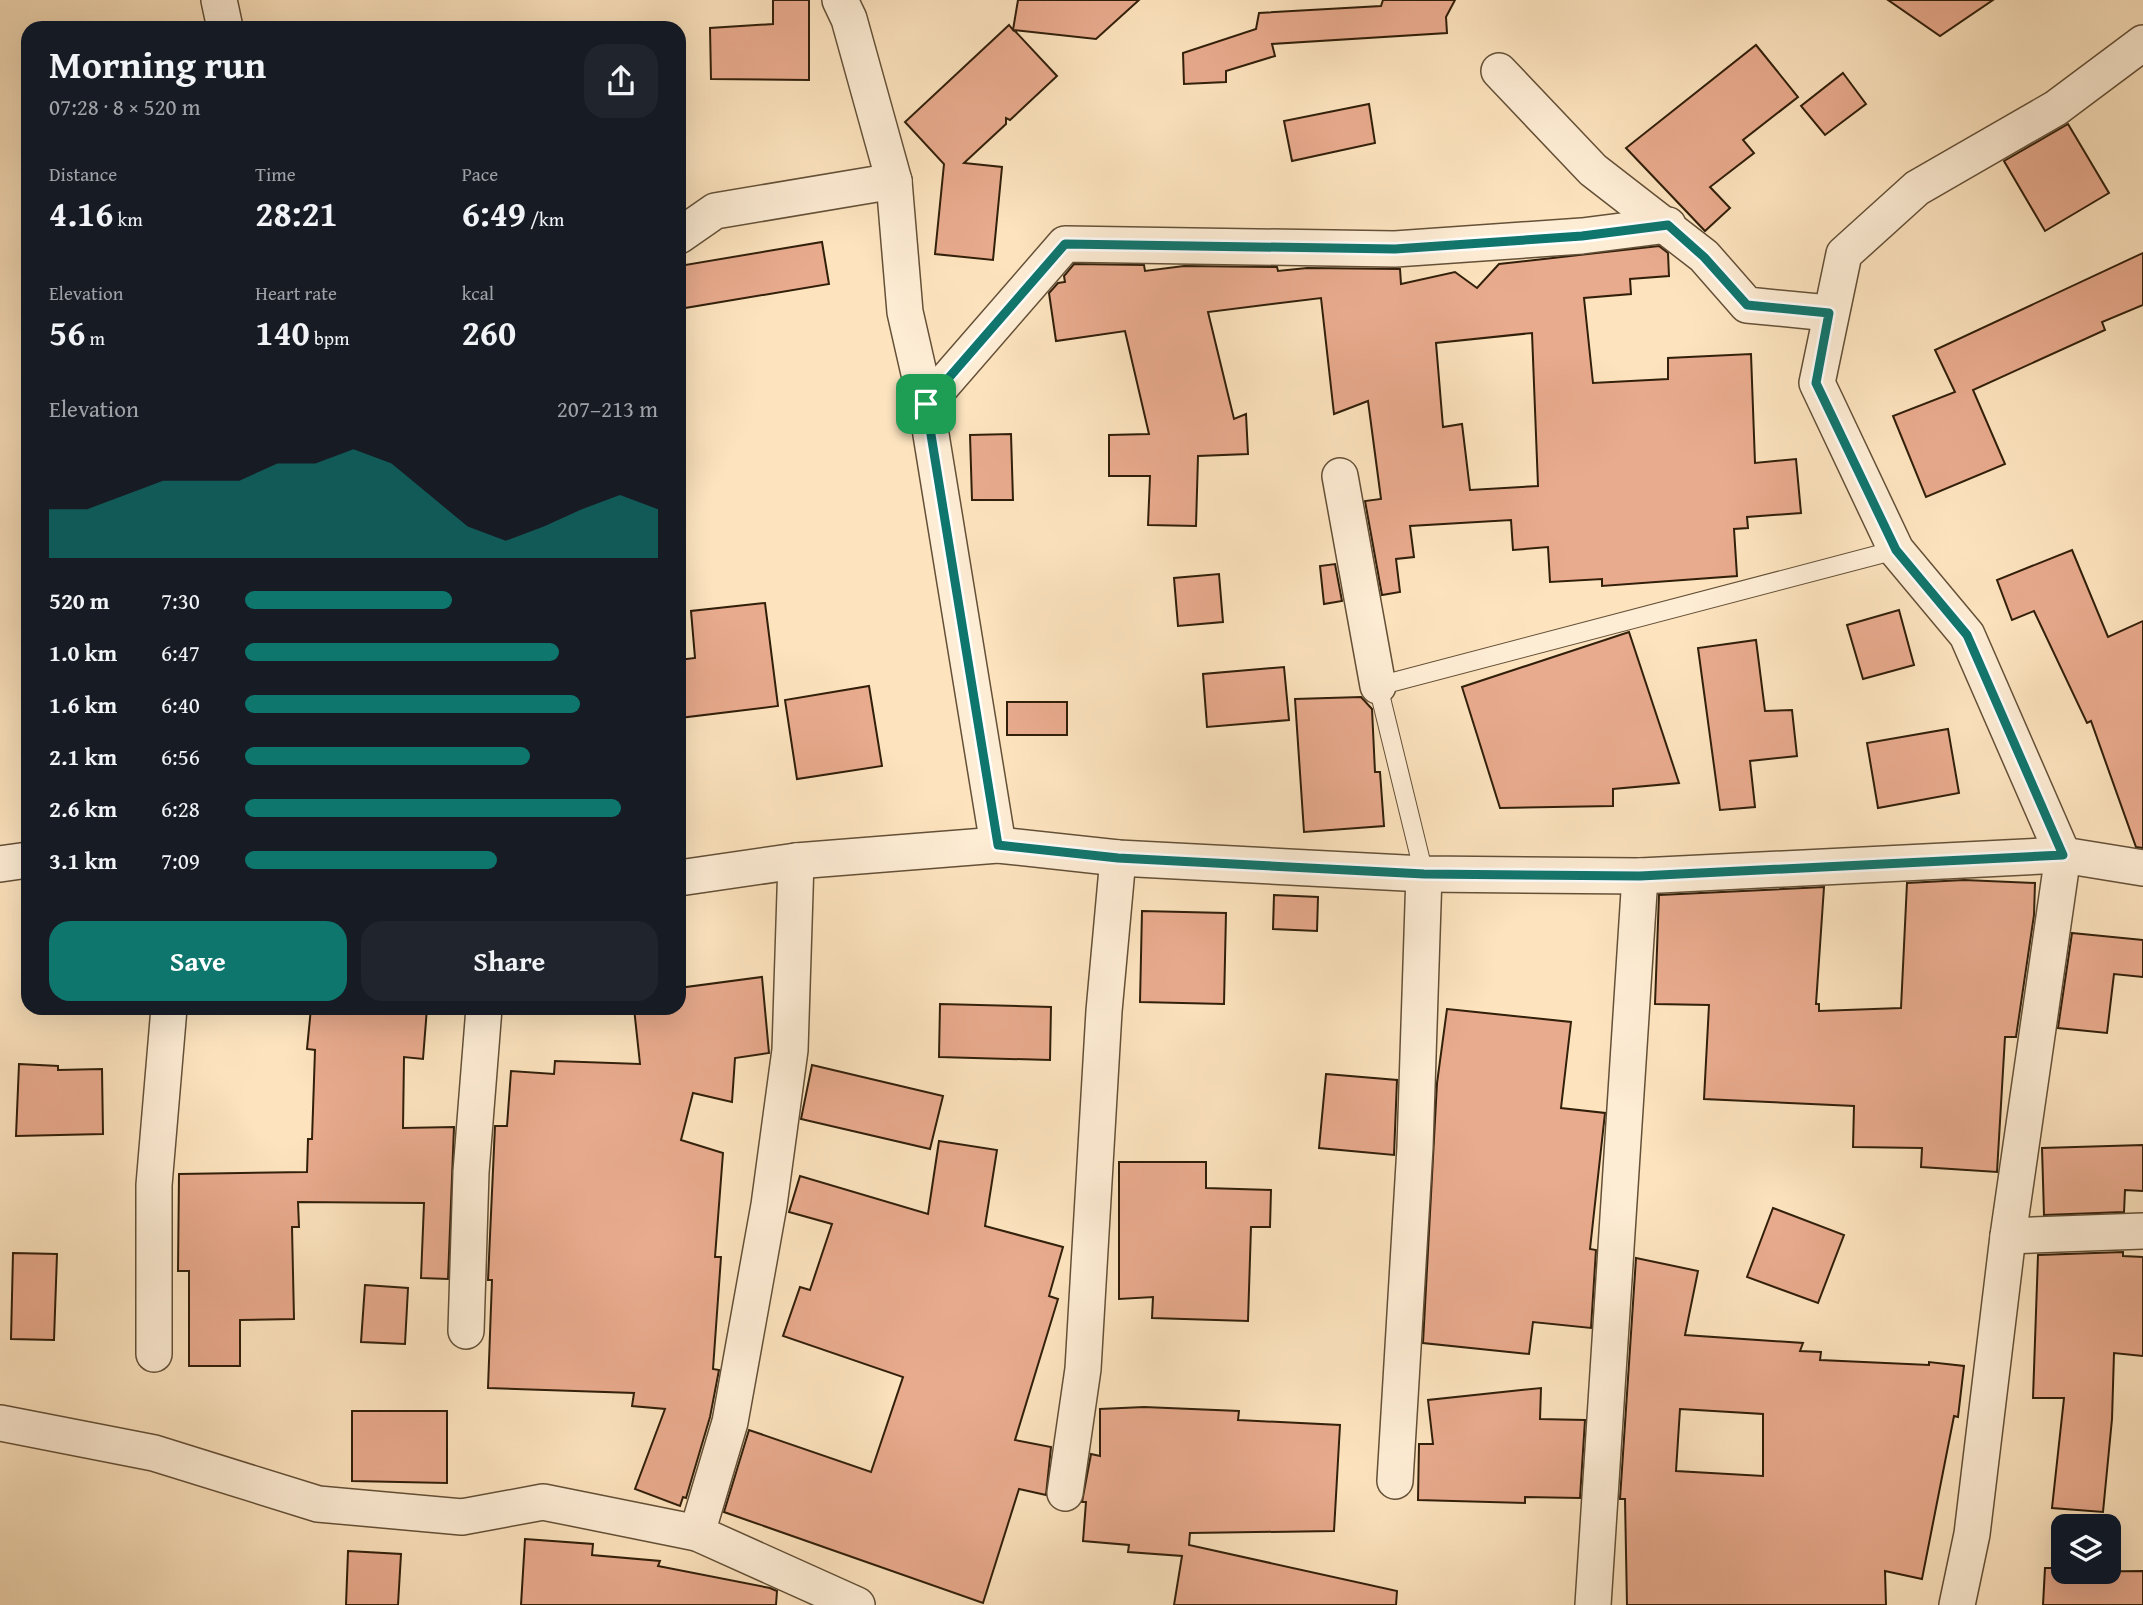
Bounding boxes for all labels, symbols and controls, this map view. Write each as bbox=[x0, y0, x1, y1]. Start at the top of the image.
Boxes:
text: Morning run bbox=[49, 36, 266, 92]
button: share bbox=[584, 44, 658, 118]
text: 07:28 · 8 × 520 m bbox=[49, 90, 201, 123]
text: Distance bbox=[49, 160, 117, 188]
text: Time bbox=[255, 160, 296, 188]
text: Pace bbox=[462, 160, 498, 188]
text: 4.16 bbox=[49, 188, 113, 239]
text: 28:21 bbox=[255, 188, 338, 239]
text: 6:49 bbox=[462, 188, 526, 239]
text: km bbox=[113, 205, 143, 233]
text: /km bbox=[526, 205, 564, 233]
text: Elevation bbox=[49, 279, 123, 307]
text: Heart rate bbox=[255, 279, 337, 307]
text: kcal bbox=[462, 279, 494, 307]
text: 56 bbox=[49, 307, 85, 358]
text: 140 bbox=[255, 307, 310, 358]
text: 260 bbox=[462, 307, 516, 358]
text: m bbox=[85, 324, 105, 352]
text: bpm bbox=[310, 324, 350, 352]
pin bbox=[896, 374, 956, 434]
icon: arrive bbox=[907, 385, 945, 423]
text: Elevation bbox=[49, 392, 139, 425]
text: 207–213 m bbox=[557, 392, 658, 425]
text: 520 m bbox=[49, 584, 110, 617]
text: 7:30 bbox=[161, 584, 200, 617]
text: 1.0 km bbox=[49, 636, 117, 669]
text: 6:47 bbox=[161, 636, 200, 669]
text: 1.6 km bbox=[49, 688, 117, 721]
text: 6:40 bbox=[161, 688, 200, 721]
text: 2.1 km bbox=[49, 740, 117, 773]
text: 6:56 bbox=[161, 740, 200, 773]
text: 2.6 km bbox=[49, 792, 117, 825]
text: 6:28 bbox=[161, 792, 200, 825]
text: 3.1 km bbox=[49, 844, 117, 877]
text: 7:09 bbox=[161, 844, 200, 877]
button: Save bbox=[49, 921, 347, 1001]
button: Share bbox=[361, 921, 658, 1001]
map controls bbox=[2051, 1514, 2121, 1584]
button: layers bbox=[2051, 1514, 2121, 1584]

